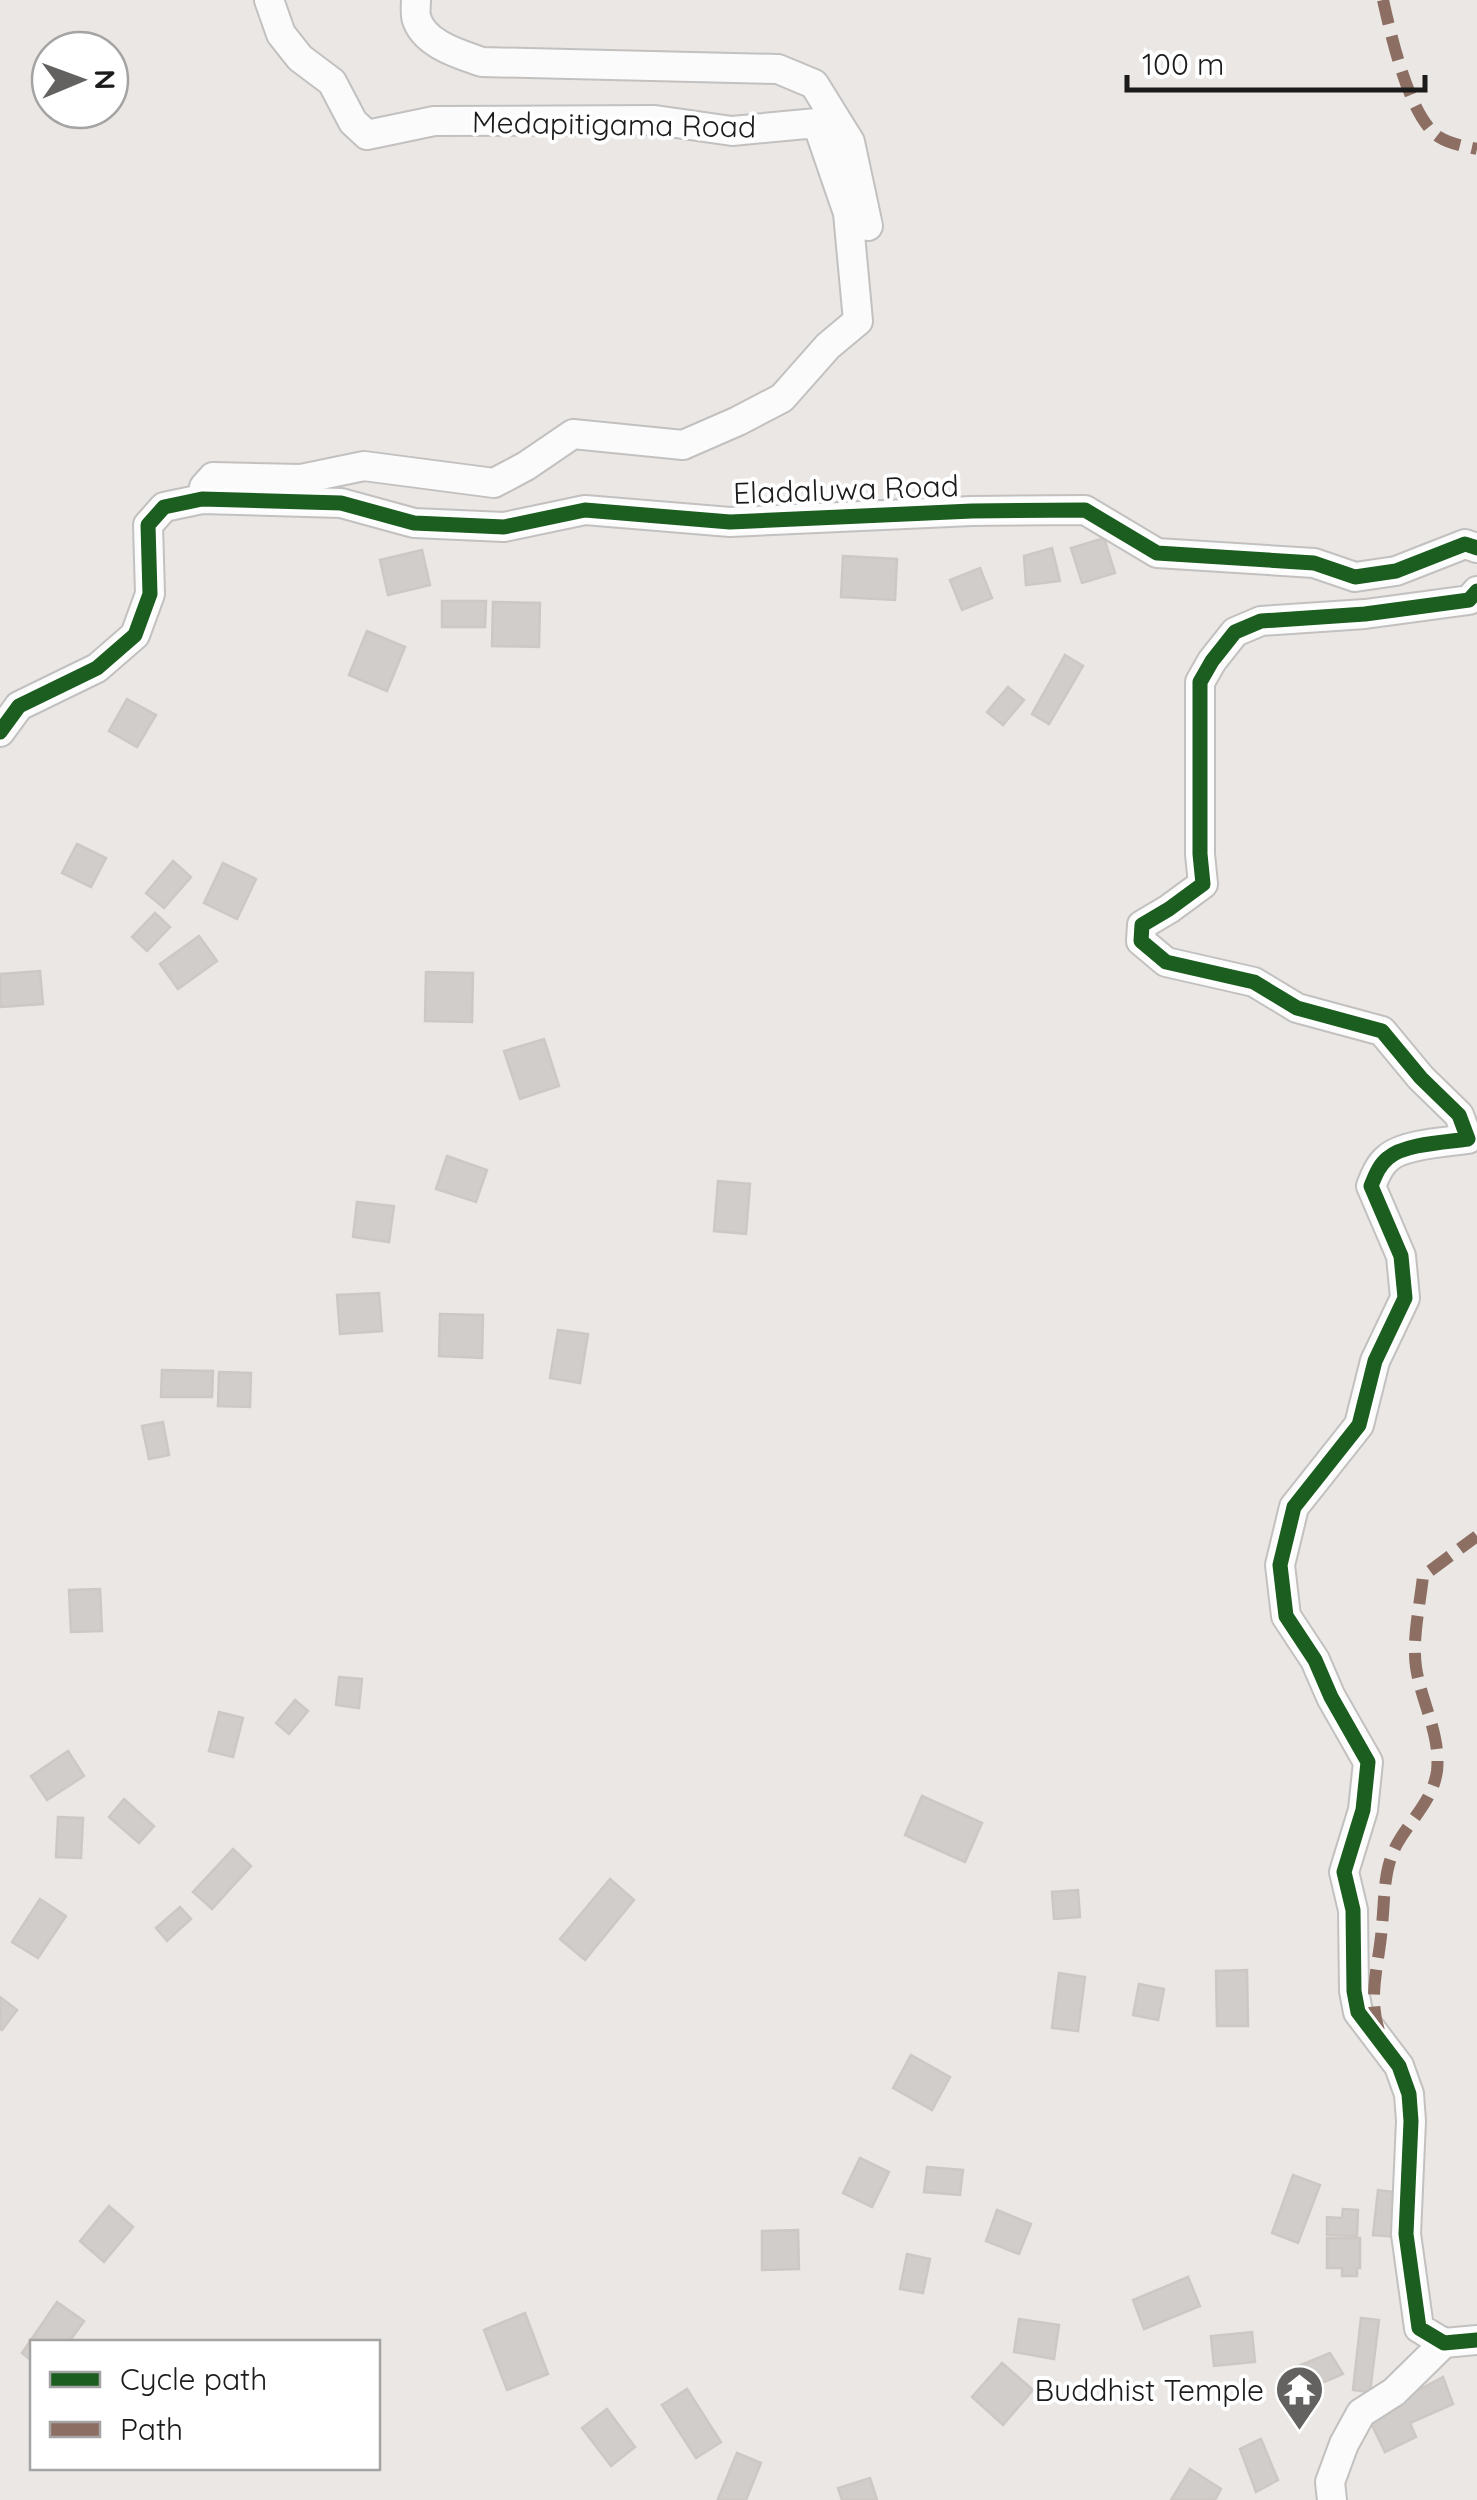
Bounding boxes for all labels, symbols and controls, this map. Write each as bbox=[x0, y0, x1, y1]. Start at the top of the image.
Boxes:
north arrow bbox=[30, 30, 130, 130]
scale bar bbox=[1127, 30, 1424, 92]
text: 100 m bbox=[1142, 45, 1224, 83]
text: N bbox=[88, 69, 123, 90]
street label: Medapitigama Road bbox=[472, 103, 756, 145]
street label: Eladaluwa Road bbox=[733, 466, 959, 512]
legend bbox=[30, 2340, 380, 2470]
text: Cycle path bbox=[120, 2360, 267, 2398]
temple icon: Buddhist Temple bbox=[1273, 2364, 1325, 2432]
place label: Buddhist Temple bbox=[1035, 2371, 1264, 2409]
text: Path bbox=[120, 2410, 183, 2448]

